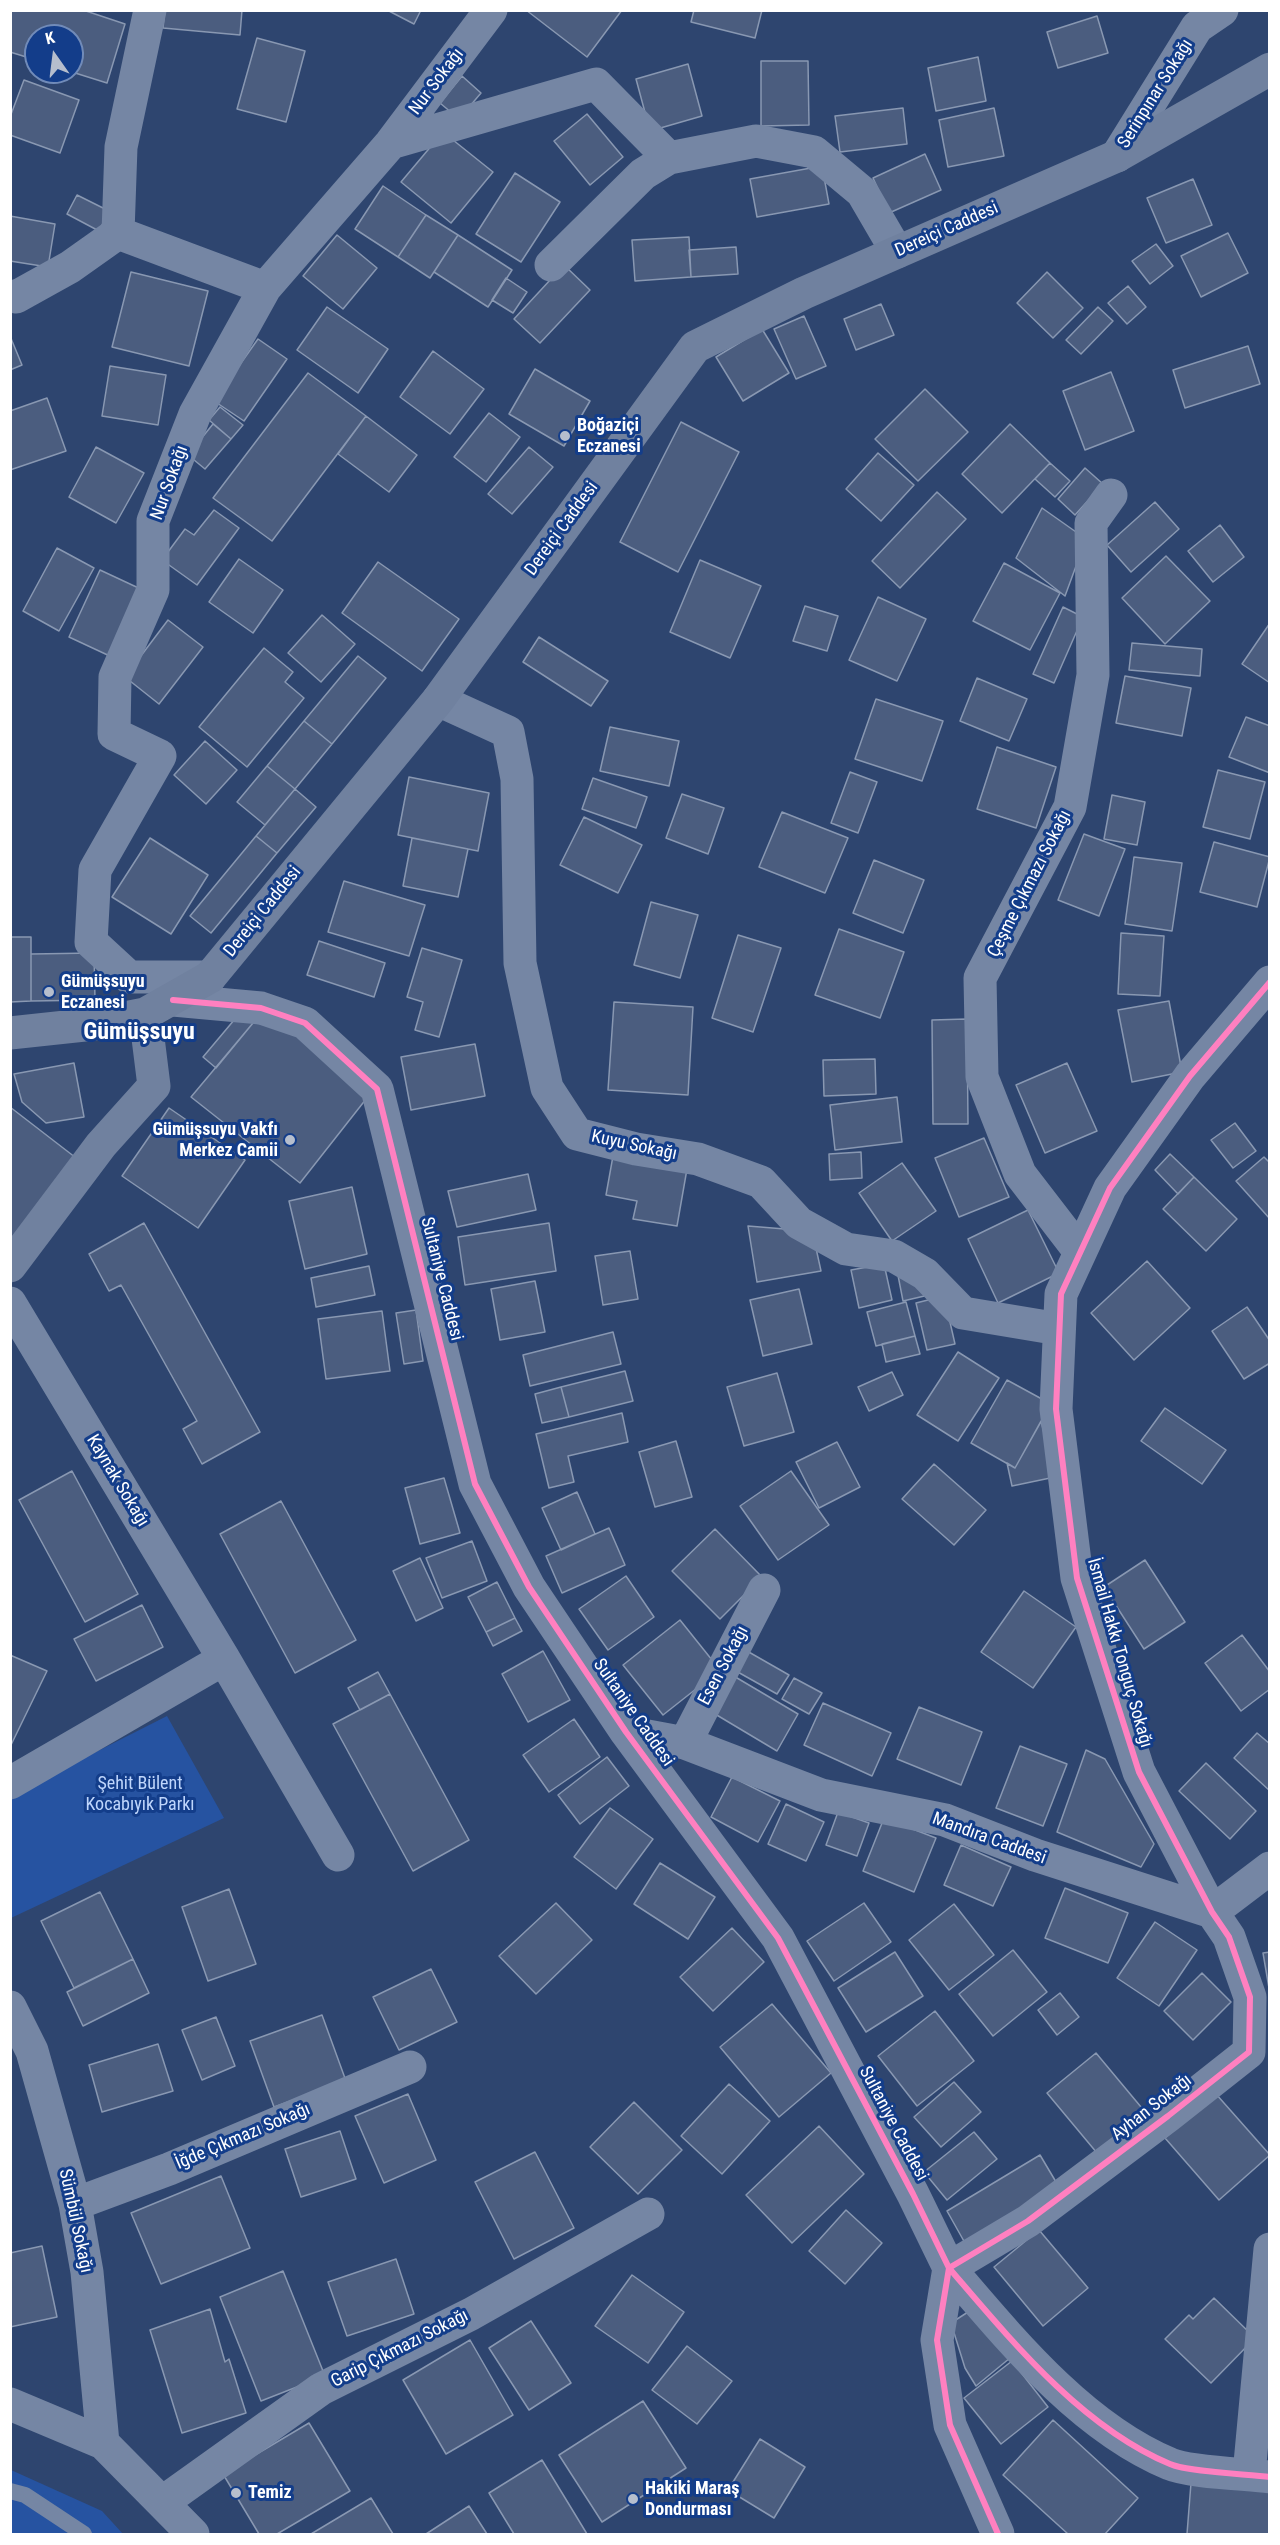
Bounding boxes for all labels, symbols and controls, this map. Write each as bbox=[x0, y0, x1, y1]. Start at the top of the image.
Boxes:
north arrow bbox=[24, 24, 84, 84]
text: K bbox=[43, 28, 57, 48]
street label: Serinpınar Sokağı bbox=[1114, 36, 1198, 152]
street label: Nur Sokağı bbox=[405, 44, 469, 120]
street label: Dereiçi Caddesi bbox=[892, 198, 1002, 262]
place label: Boğaziçi Eczanesi bbox=[577, 415, 641, 458]
marker: Boğaziçi Eczanesi bbox=[558, 429, 572, 443]
street label: Nur Sokağı bbox=[147, 443, 193, 523]
street label: Dereiçi Caddesi bbox=[521, 478, 603, 580]
street label: Çeşme Çıkmazı Sokağı bbox=[984, 807, 1076, 961]
street label: Dereiçi Caddesi bbox=[220, 862, 306, 962]
place label: Gümüşsuyu Eczanesi bbox=[61, 971, 145, 1014]
marker: Gümüşsuyu Eczanesi bbox=[42, 985, 56, 999]
district label: Gümüşsuyu bbox=[83, 1019, 195, 1047]
place label: Gümüşsuyu Vakfı Merkez Camii bbox=[153, 1119, 278, 1162]
street label: Kuyu Sokağı bbox=[589, 1126, 679, 1166]
marker: Gümüşsuyu Vakfı Merkez Camii bbox=[283, 1133, 297, 1147]
street label: Sultaniye Caddesi bbox=[415, 1215, 467, 1343]
street label: Kaynak Sokağı bbox=[81, 1431, 153, 1531]
street label: İsmail Hakkı Tonguç Sokağı bbox=[1082, 1556, 1156, 1750]
street label: Esen Sokağı bbox=[694, 1623, 754, 1709]
street label: Sultaniye Caddesi bbox=[588, 1655, 678, 1771]
park label: Şehit Bülent Kocabıyık Parkı bbox=[86, 1773, 194, 1816]
street label: Mandıra Caddesi bbox=[929, 1808, 1049, 1870]
street label: Sultaniye Caddesi bbox=[854, 2063, 932, 2185]
street label: Ayhan Sokağı bbox=[1108, 2070, 1196, 2146]
street label: İğde Çıkmazı Sokağı bbox=[172, 2099, 314, 2175]
street label: Sümbül Sokağı bbox=[53, 2167, 97, 2275]
street label: Garip Çıkmazı Sokağı bbox=[328, 2305, 472, 2393]
place label: Hakiki Maraş Dondurması bbox=[645, 2478, 739, 2520]
place label: Temiz bbox=[248, 2482, 292, 2504]
marker: Temiz bbox=[229, 2486, 243, 2500]
marker: Hakiki Maraş Dondurması bbox=[626, 2492, 640, 2506]

